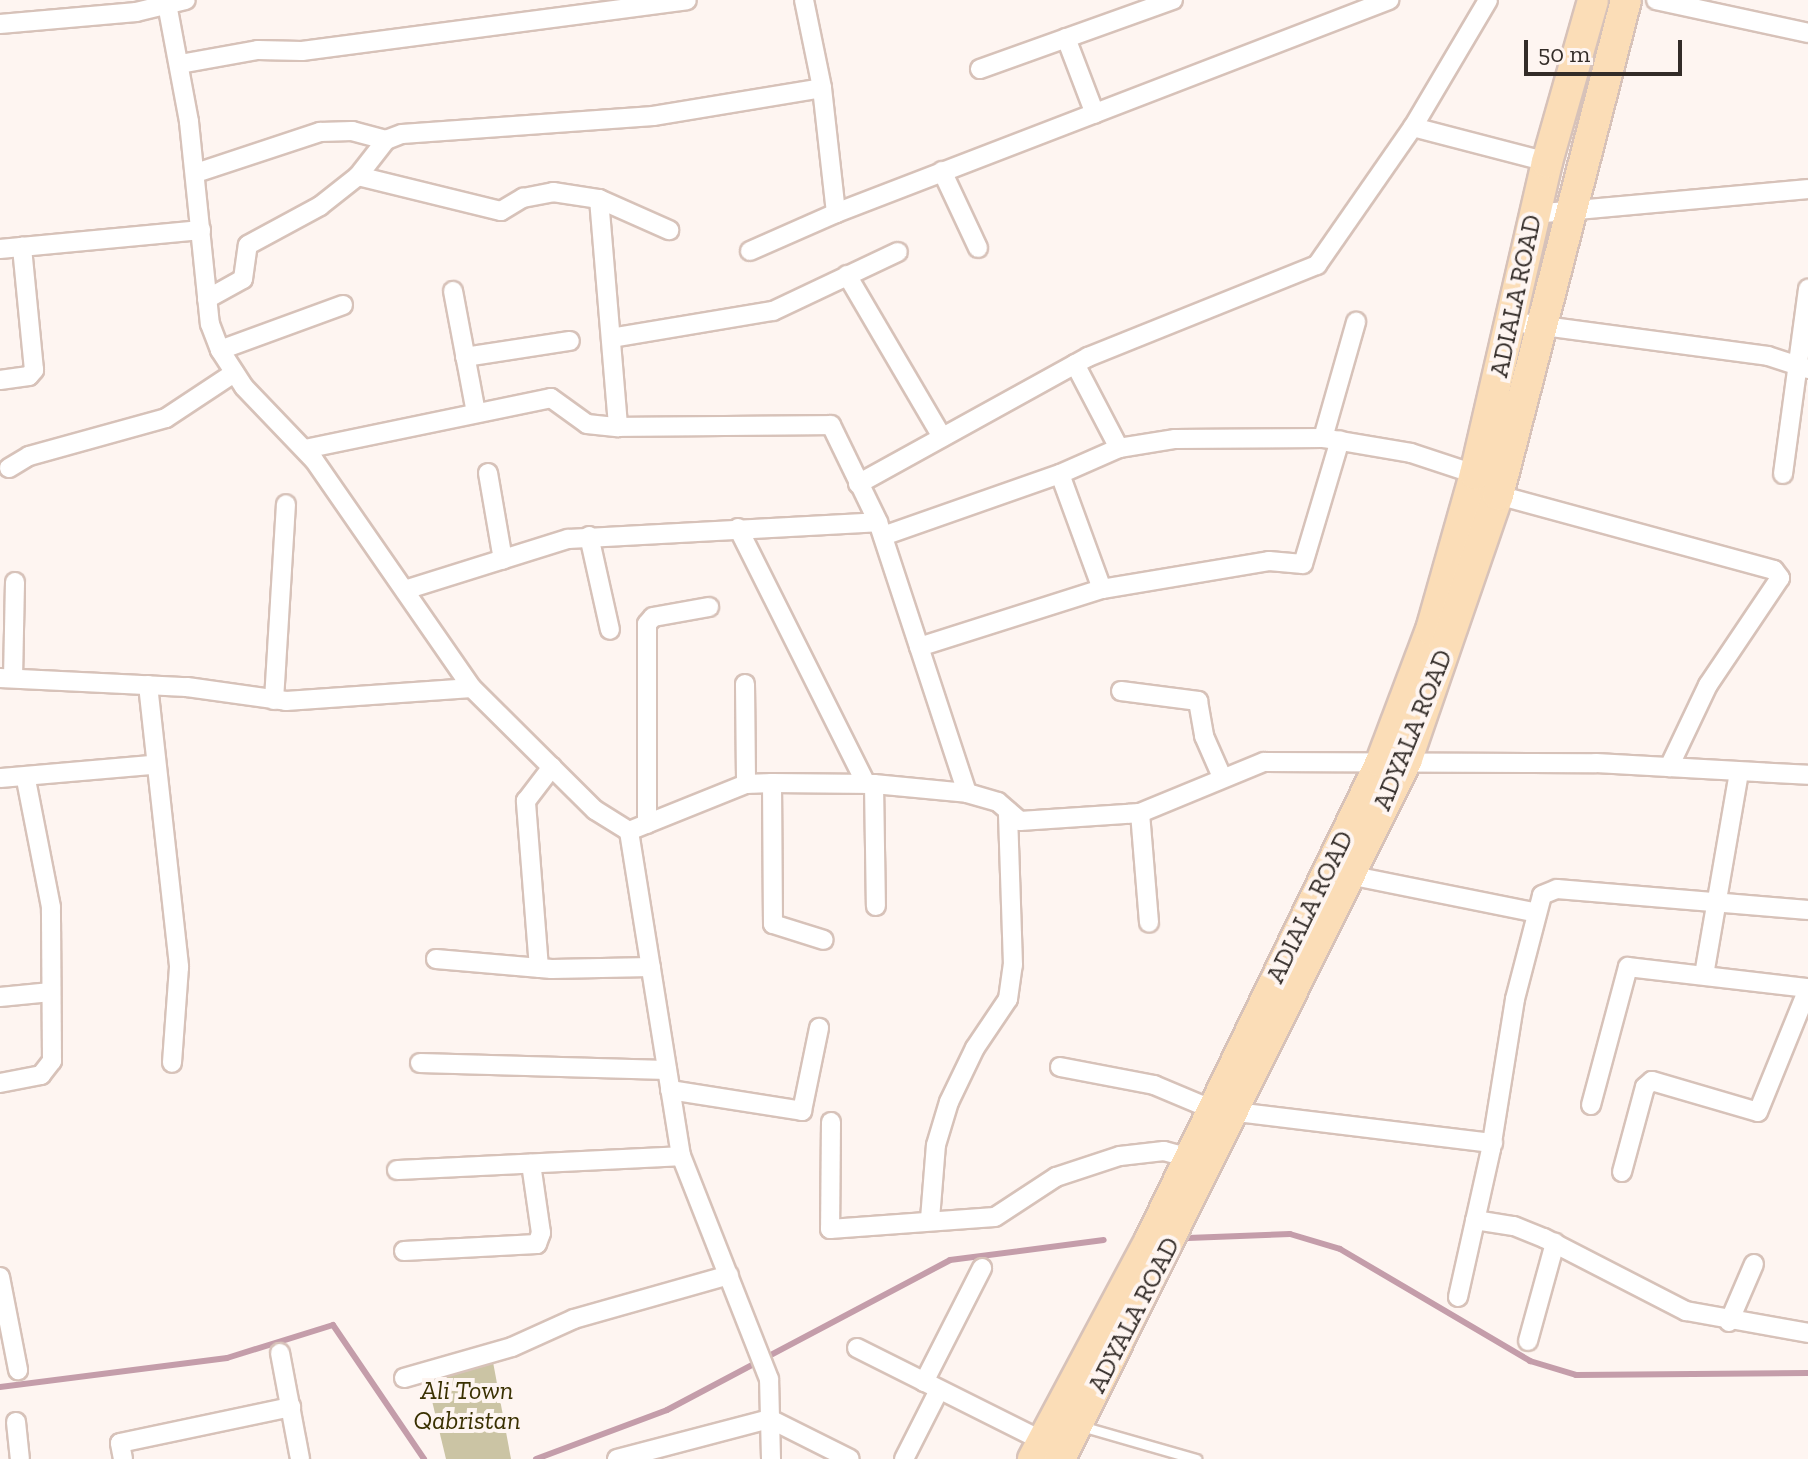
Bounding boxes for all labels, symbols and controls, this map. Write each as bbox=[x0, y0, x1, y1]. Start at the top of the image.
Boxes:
scale bar bbox=[1528, 24, 1686, 74]
text: 50 m bbox=[1538, 39, 1590, 68]
street label: ADIALA ROAD bbox=[1483, 211, 1549, 381]
street label: ADYALA ROAD bbox=[1366, 645, 1460, 815]
street label: ADIALA ROAD bbox=[1260, 825, 1360, 989]
street label: ADYALA ROAD bbox=[1081, 1232, 1187, 1398]
park label: Ali Town Qabristan bbox=[413, 1375, 521, 1436]

